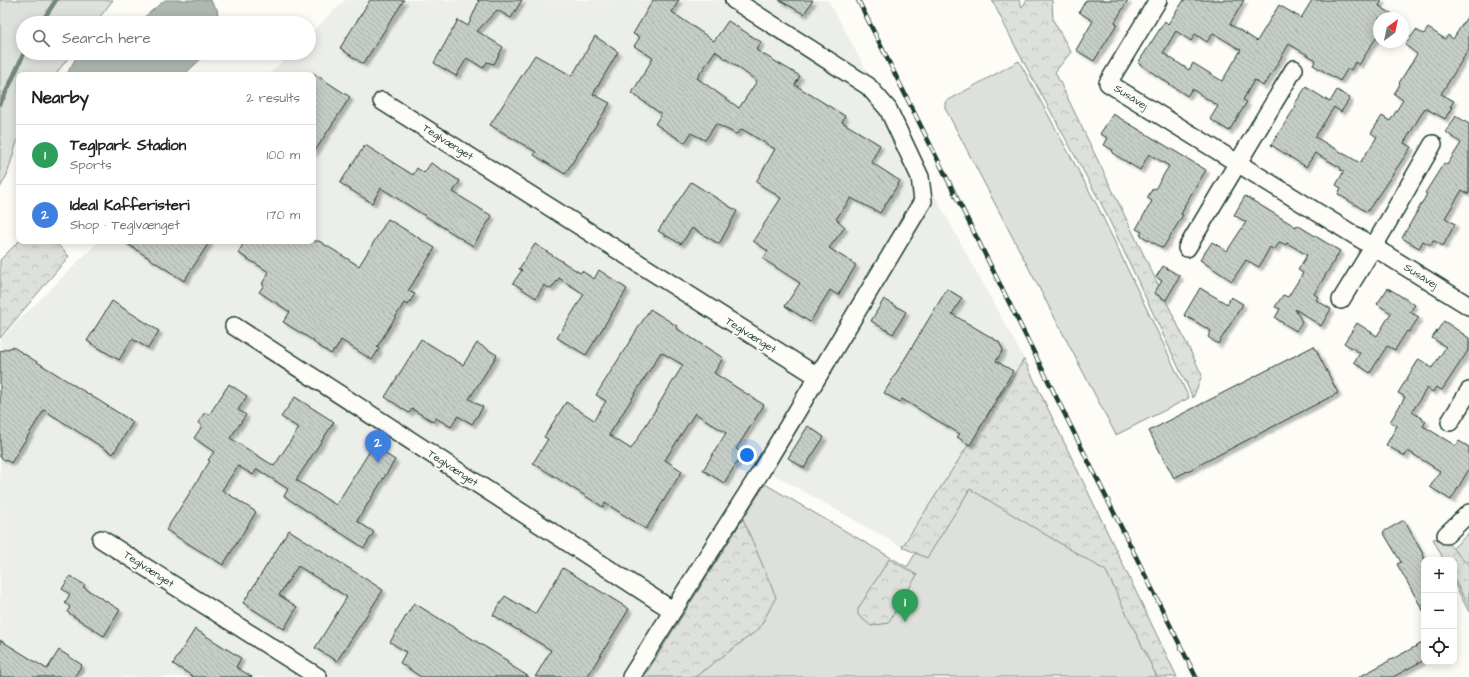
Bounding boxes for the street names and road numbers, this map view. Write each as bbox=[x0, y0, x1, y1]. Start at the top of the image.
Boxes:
street label: Susåvej bbox=[1111, 81, 1151, 113]
street label: Teglvænget bbox=[419, 120, 477, 165]
street label: Susåvej bbox=[1401, 260, 1441, 292]
street label: Teglvænget bbox=[722, 313, 780, 358]
street label: Teglvænget bbox=[424, 446, 482, 491]
street label: Teglvænget bbox=[120, 547, 178, 592]

